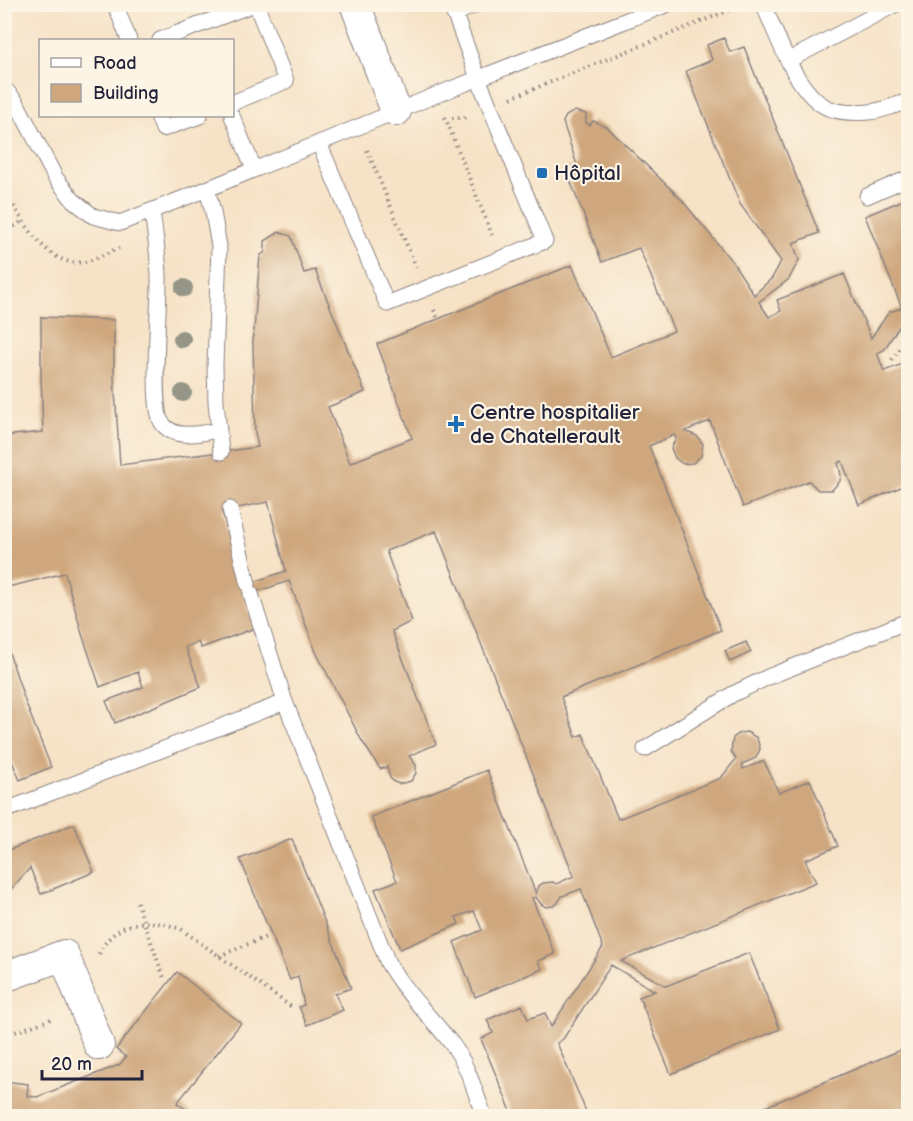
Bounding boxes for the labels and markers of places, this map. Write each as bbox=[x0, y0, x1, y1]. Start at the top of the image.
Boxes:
place label: Hôpital bbox=[554, 161, 621, 186]
marker: Hôpital bbox=[535, 166, 549, 180]
place label: Centre hospitalier de Chatellerault bbox=[470, 400, 640, 449]
marker: Centre hospitalier de Chatellerault bbox=[447, 415, 465, 433]

